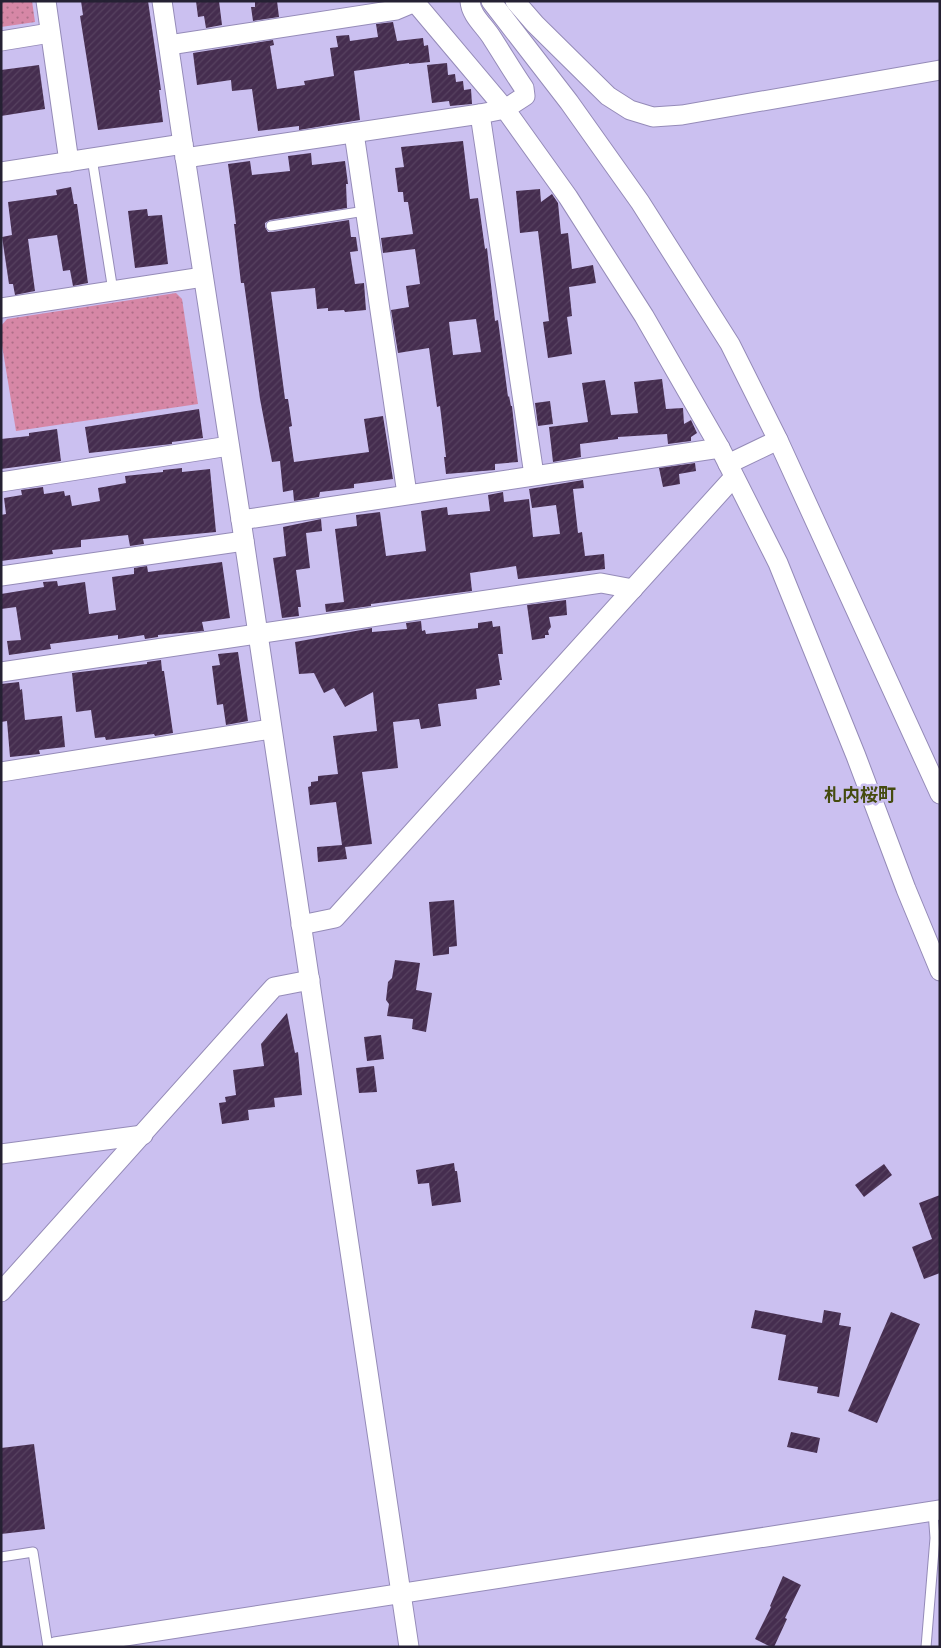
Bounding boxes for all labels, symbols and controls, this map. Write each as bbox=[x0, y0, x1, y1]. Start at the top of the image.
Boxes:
district label: 札内桜町 bbox=[824, 782, 896, 807]

